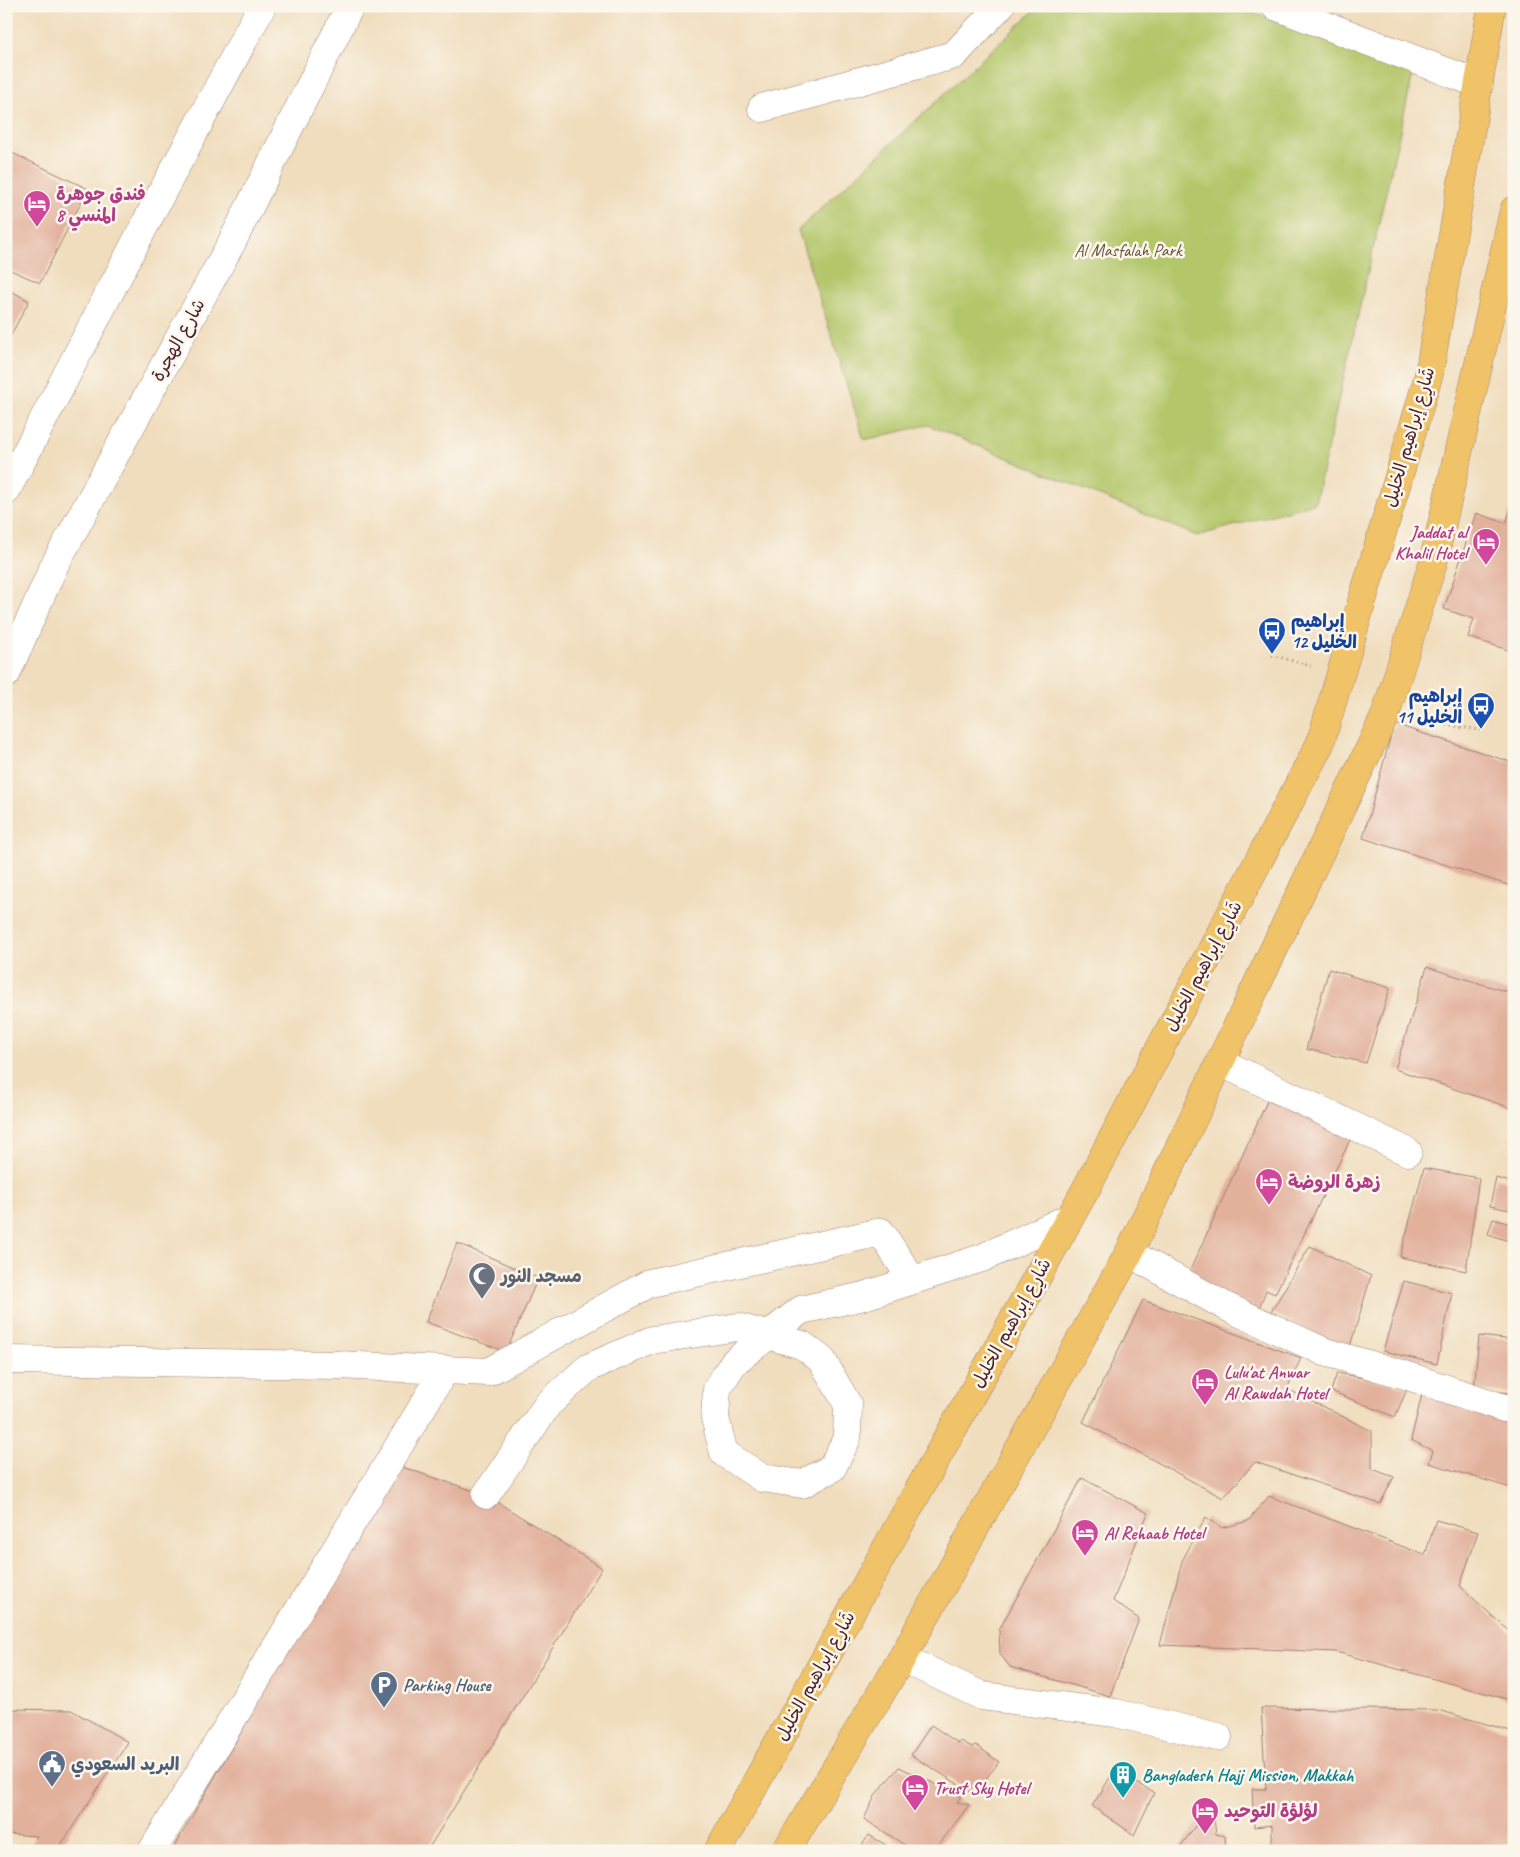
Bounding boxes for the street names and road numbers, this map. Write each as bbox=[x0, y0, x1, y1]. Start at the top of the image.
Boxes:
street label: شارع الهجرة bbox=[146, 295, 211, 386]
street label: شَارِع إبراهيم الخليل bbox=[1378, 364, 1442, 510]
street label: شَارِع إبراهيم الخليل bbox=[1159, 897, 1249, 1036]
street label: شَارِع إبراهيم الخليل bbox=[966, 1254, 1058, 1393]
street label: شَارِع إبراهيم الخليل bbox=[770, 1607, 862, 1746]

